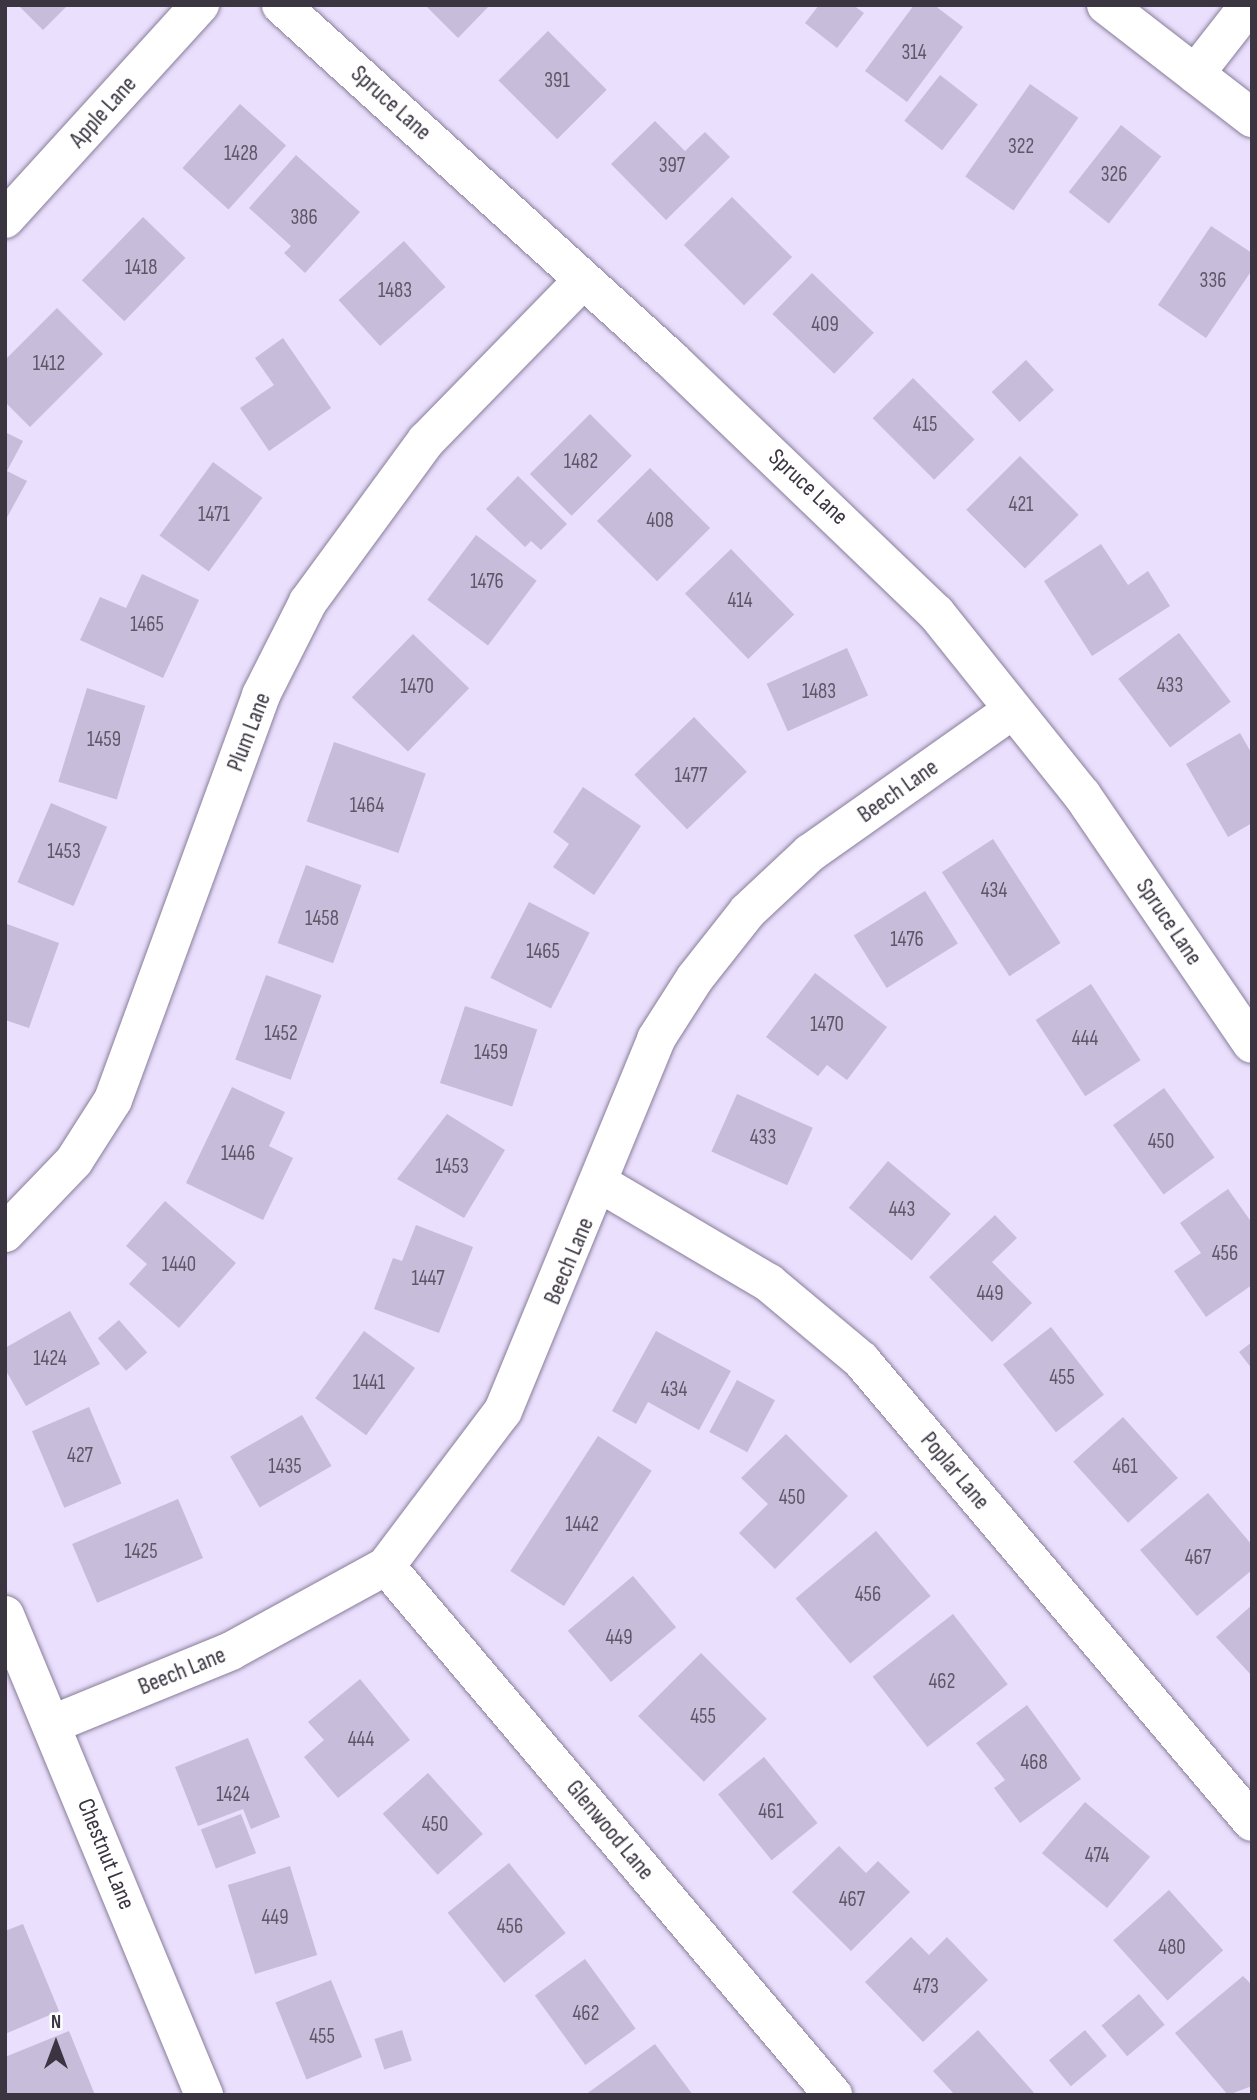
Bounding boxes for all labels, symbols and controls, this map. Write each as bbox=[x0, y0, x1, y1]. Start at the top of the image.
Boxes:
house number: 314 bbox=[902, 40, 926, 66]
street label: Spruce Lane bbox=[345, 59, 437, 147]
house number: 391 bbox=[544, 68, 570, 94]
street label: Apple Lane bbox=[63, 70, 143, 154]
house number: 322 bbox=[1008, 134, 1034, 160]
house number: 1428 bbox=[224, 141, 258, 167]
house number: 397 bbox=[659, 153, 685, 179]
house number: 326 bbox=[1101, 162, 1127, 188]
house number: 386 bbox=[290, 205, 318, 231]
house number: 1418 bbox=[125, 255, 157, 281]
house number: 336 bbox=[1200, 268, 1226, 294]
house number: 1483 bbox=[378, 278, 412, 304]
house number: 409 bbox=[811, 312, 839, 338]
house number: 1412 bbox=[33, 351, 65, 377]
house number: 415 bbox=[913, 412, 937, 438]
street label: Spruce Lane bbox=[762, 443, 854, 531]
house number: 1482 bbox=[564, 449, 598, 475]
house number: 421 bbox=[1009, 492, 1033, 518]
house number: 1471 bbox=[198, 502, 230, 528]
house number: 408 bbox=[646, 508, 674, 534]
house number: 1476 bbox=[470, 569, 504, 595]
house number: 414 bbox=[728, 588, 752, 614]
house number: 1465 bbox=[130, 612, 164, 638]
house number: 433 bbox=[1157, 673, 1183, 699]
house number: 1470 bbox=[400, 674, 434, 700]
house number: 1483 bbox=[802, 679, 836, 705]
street label: Plum Lane bbox=[221, 689, 277, 775]
house number: 1459 bbox=[87, 727, 121, 753]
street label: Beech Lane bbox=[852, 753, 944, 829]
house number: 1477 bbox=[675, 763, 707, 789]
house number: 1464 bbox=[350, 793, 384, 819]
house number: 1453 bbox=[47, 839, 81, 865]
street label: Spruce Lane bbox=[1130, 873, 1208, 971]
house number: 434 bbox=[981, 878, 1007, 904]
house number: 1458 bbox=[305, 906, 339, 932]
house number: 1476 bbox=[890, 927, 924, 953]
house number: 1465 bbox=[526, 939, 560, 965]
house number: 1470 bbox=[810, 1012, 844, 1038]
house number: 1452 bbox=[264, 1021, 298, 1047]
house number: 444 bbox=[1072, 1026, 1098, 1052]
house number: 1459 bbox=[474, 1040, 508, 1066]
house number: 433 bbox=[750, 1125, 776, 1151]
house number: 450 bbox=[1148, 1129, 1174, 1155]
house number: 1446 bbox=[221, 1141, 255, 1167]
house number: 1453 bbox=[435, 1154, 469, 1180]
house number: 443 bbox=[889, 1197, 915, 1223]
street label: Beech Lane bbox=[538, 1213, 600, 1309]
house number: 456 bbox=[1212, 1241, 1238, 1267]
house number: 1440 bbox=[162, 1252, 196, 1278]
house number: 1447 bbox=[411, 1266, 445, 1292]
house number: 449 bbox=[977, 1281, 1003, 1307]
house number: 1424 bbox=[33, 1346, 67, 1372]
house number: 455 bbox=[1049, 1365, 1075, 1391]
house number: 1441 bbox=[353, 1370, 385, 1396]
house number: 434 bbox=[661, 1377, 687, 1403]
street label: Poplar Lane bbox=[914, 1426, 996, 1516]
house number: 427 bbox=[67, 1443, 93, 1469]
house number: 1435 bbox=[268, 1454, 302, 1480]
house number: 461 bbox=[1112, 1454, 1138, 1480]
house number: 450 bbox=[779, 1485, 805, 1511]
house number: 1442 bbox=[565, 1512, 599, 1538]
house number: 1425 bbox=[124, 1539, 158, 1565]
house number: 467 bbox=[1185, 1545, 1211, 1571]
house number: 456 bbox=[855, 1582, 881, 1608]
house number: 449 bbox=[606, 1625, 632, 1651]
street label: Beech Lane bbox=[134, 1640, 230, 1702]
house number: 462 bbox=[929, 1669, 955, 1695]
house number: 455 bbox=[690, 1704, 716, 1730]
house number: 444 bbox=[348, 1727, 374, 1753]
house number: 468 bbox=[1020, 1750, 1048, 1776]
street label: Glenwood Lane bbox=[560, 1774, 660, 1886]
house number: 1424 bbox=[216, 1782, 250, 1808]
street label: Chestnut Lane bbox=[71, 1794, 141, 1914]
house number: 461 bbox=[758, 1799, 784, 1825]
house number: 450 bbox=[422, 1812, 448, 1838]
house number: 474 bbox=[1085, 1843, 1109, 1869]
house number: 467 bbox=[839, 1887, 865, 1913]
house number: 449 bbox=[262, 1905, 288, 1931]
house number: 456 bbox=[497, 1914, 523, 1940]
house number: 480 bbox=[1158, 1935, 1186, 1961]
house number: 473 bbox=[913, 1974, 939, 2000]
house number: 462 bbox=[573, 2001, 599, 2027]
north arrow bbox=[21, 2009, 91, 2079]
text: N bbox=[51, 2011, 61, 2034]
house number: 455 bbox=[309, 2024, 335, 2050]

